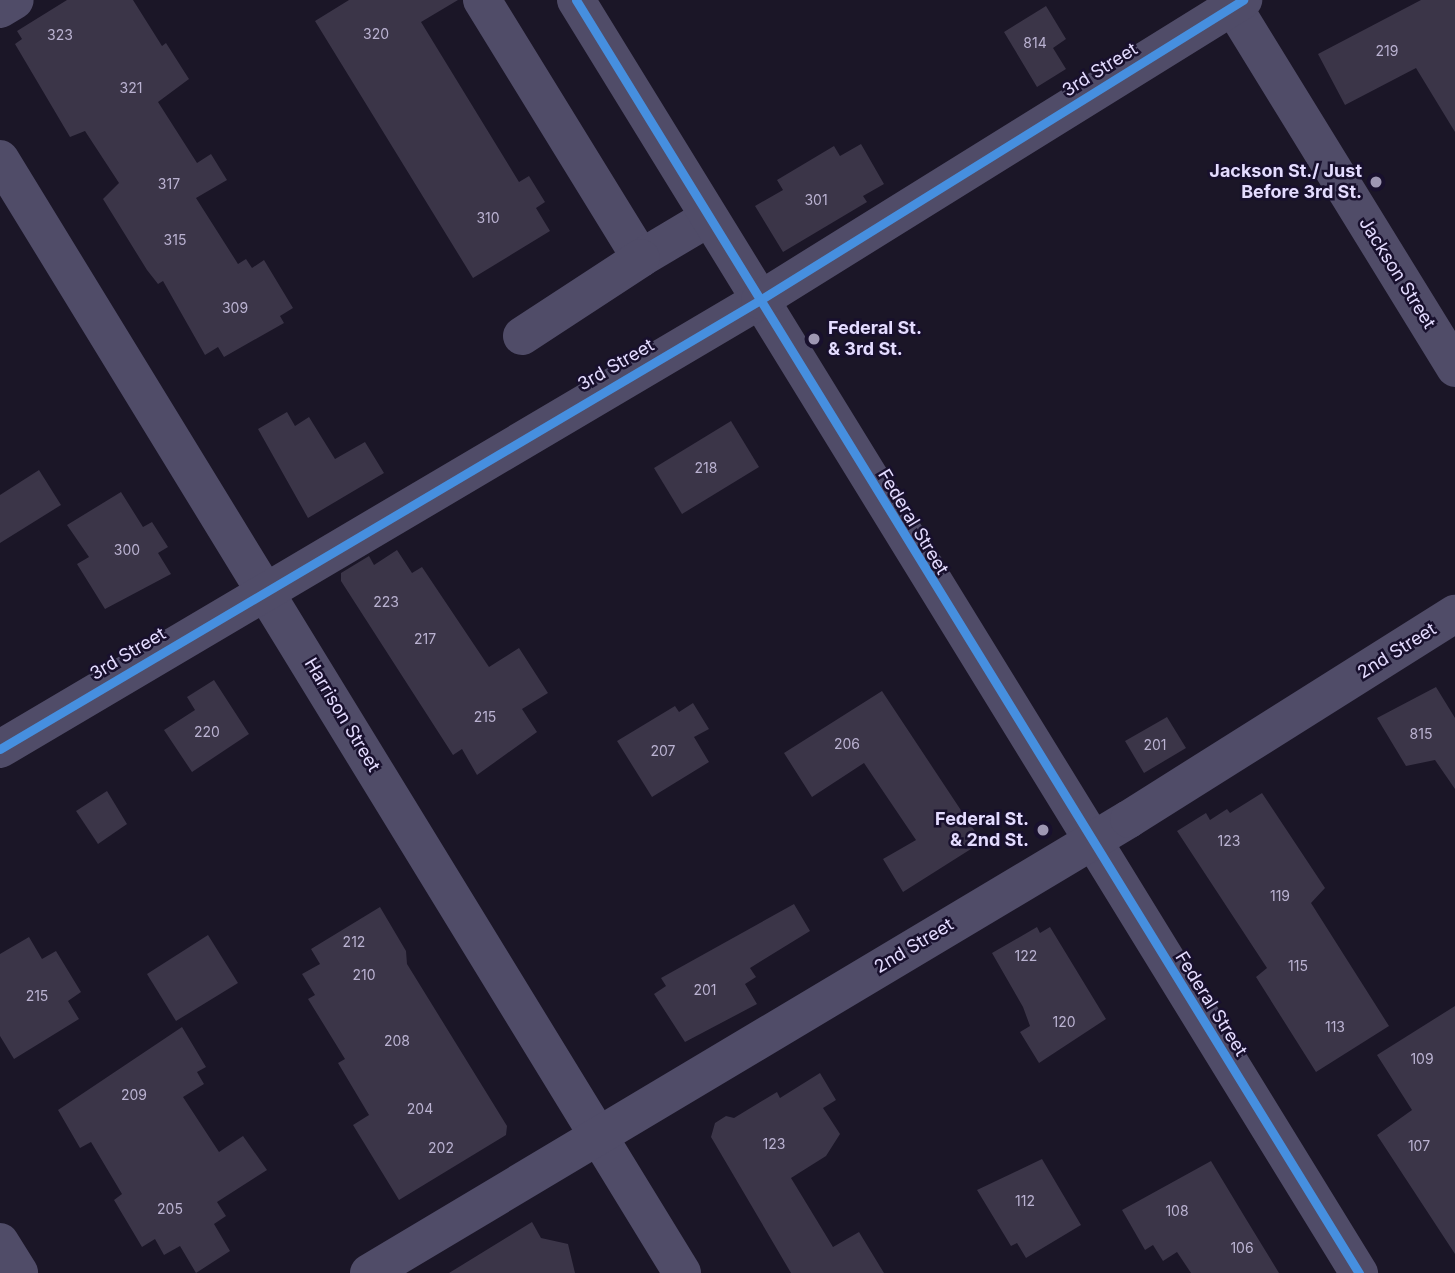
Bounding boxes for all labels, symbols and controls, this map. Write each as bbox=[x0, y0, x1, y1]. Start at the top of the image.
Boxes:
house number: 320 bbox=[363, 26, 389, 42]
house number: 323 bbox=[47, 27, 73, 43]
house number: 814 bbox=[1023, 35, 1047, 51]
street label: 3rd Street bbox=[1058, 38, 1142, 102]
house number: 219 bbox=[1376, 43, 1398, 59]
house number: 321 bbox=[120, 80, 142, 96]
place label: Jackson St./ Just Before 3rd St. bbox=[1209, 161, 1362, 204]
marker: Jackson St./ Just Before 3rd St. bbox=[1368, 174, 1384, 190]
house number: 317 bbox=[158, 176, 180, 192]
house number: 301 bbox=[804, 192, 828, 208]
house number: 310 bbox=[476, 210, 500, 226]
street label: Jackson Street bbox=[1354, 213, 1440, 333]
house number: 315 bbox=[164, 232, 186, 248]
house number: 309 bbox=[222, 300, 248, 316]
place label: Federal St. & 3rd St. bbox=[828, 318, 922, 360]
marker: Federal St. & 3rd St. bbox=[806, 331, 822, 347]
street label: 3rd Street bbox=[574, 335, 658, 395]
house number: 218 bbox=[695, 460, 717, 476]
street label: Federal Street bbox=[873, 465, 953, 579]
house number: 300 bbox=[114, 542, 140, 558]
house number: 223 bbox=[373, 594, 399, 610]
street label: 2nd Street bbox=[1354, 618, 1440, 684]
street label: 3rd Street bbox=[86, 623, 170, 685]
house number: 217 bbox=[414, 631, 436, 647]
street label: Harrison Street bbox=[300, 654, 384, 776]
house number: 215 bbox=[474, 709, 496, 725]
house number: 220 bbox=[194, 724, 220, 740]
house number: 815 bbox=[1410, 726, 1432, 742]
house number: 206 bbox=[834, 736, 860, 752]
house number: 201 bbox=[1143, 737, 1167, 753]
house number: 207 bbox=[650, 743, 676, 759]
place label: Federal St. & 2nd St. bbox=[935, 809, 1029, 852]
marker: Federal St. & 2nd St. bbox=[1035, 822, 1051, 838]
house number: 123 bbox=[1218, 833, 1240, 849]
house number: 119 bbox=[1270, 888, 1290, 904]
street label: 2nd Street bbox=[871, 914, 957, 978]
house number: 212 bbox=[343, 934, 365, 950]
house number: 122 bbox=[1015, 948, 1037, 964]
street label: Federal Street bbox=[1170, 948, 1252, 1060]
house number: 115 bbox=[1288, 958, 1308, 974]
house number: 210 bbox=[352, 967, 376, 983]
house number: 201 bbox=[693, 982, 717, 998]
house number: 215 bbox=[26, 988, 48, 1004]
house number: 120 bbox=[1052, 1014, 1076, 1030]
house number: 113 bbox=[1325, 1019, 1345, 1035]
house number: 208 bbox=[384, 1033, 410, 1049]
house number: 109 bbox=[1410, 1051, 1434, 1067]
house number: 209 bbox=[121, 1087, 147, 1103]
house number: 204 bbox=[407, 1101, 433, 1117]
house number: 123 bbox=[763, 1136, 785, 1152]
house number: 107 bbox=[1408, 1138, 1430, 1154]
house number: 202 bbox=[428, 1140, 454, 1156]
house number: 112 bbox=[1015, 1193, 1035, 1209]
house number: 205 bbox=[157, 1201, 183, 1217]
house number: 108 bbox=[1165, 1203, 1189, 1219]
house number: 106 bbox=[1230, 1240, 1254, 1256]

